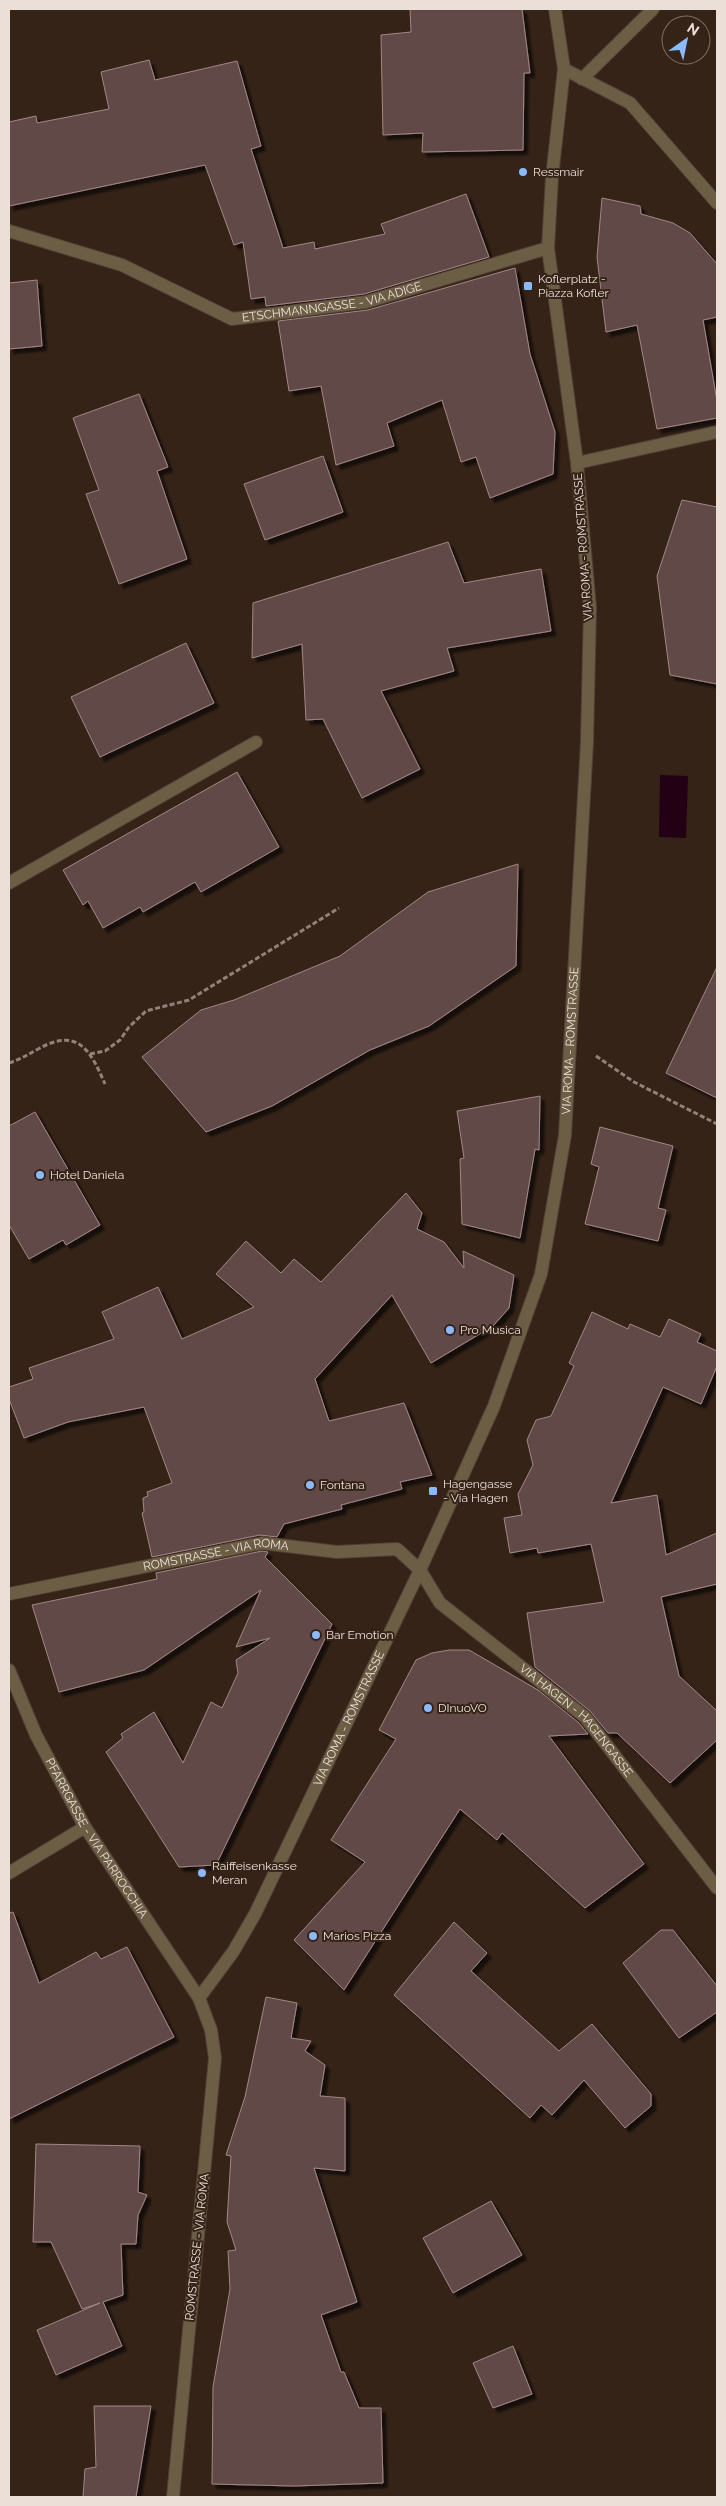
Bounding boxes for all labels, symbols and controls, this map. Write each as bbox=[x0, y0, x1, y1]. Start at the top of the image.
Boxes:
north arrow bbox=[661, 15, 711, 65]
text: N bbox=[684, 19, 702, 39]
place label: Ressmair bbox=[533, 165, 584, 179]
marker: Ressmair bbox=[517, 166, 529, 178]
place label: Koflerplatz - Piazza Kofler bbox=[538, 272, 609, 300]
street label: ETSCHMANNGASSE - VIA ADIGE bbox=[241, 279, 423, 325]
marker: Koflerplatz - Piazza Kofler bbox=[522, 280, 534, 292]
street label: VIA ROMA - ROMSTRASSE bbox=[571, 473, 595, 621]
street label: VIA ROMA - ROMSTRASSE bbox=[559, 967, 581, 1115]
place label: Hotel Daniela bbox=[50, 1168, 124, 1182]
marker: Hotel Daniela bbox=[34, 1169, 46, 1181]
place label: Pro Musica bbox=[460, 1323, 521, 1337]
marker: Pro Musica bbox=[444, 1324, 456, 1336]
place label: Hagengasse - Via Hagen bbox=[443, 1477, 512, 1505]
place label: Fontana bbox=[320, 1478, 365, 1492]
marker: Fontana bbox=[304, 1479, 316, 1491]
marker: Hagengasse - Via Hagen bbox=[427, 1485, 439, 1497]
street label: ROMSTRASSE - VIA ROMA bbox=[142, 1536, 290, 1574]
place label: Bar Emotion bbox=[326, 1628, 394, 1642]
marker: Bar Emotion bbox=[310, 1629, 322, 1641]
street label: VIA ROMA - ROMSTRASSE bbox=[310, 1649, 387, 1788]
street label: VIA HAGEN - HAGENGASSE bbox=[517, 1661, 636, 1780]
place label: DInuoVO bbox=[438, 1701, 487, 1715]
marker: DInuoVO bbox=[422, 1702, 434, 1714]
street label: PFARRGASSE - VIA PARROCCHIA bbox=[43, 1756, 151, 1921]
place label: Raiffeisenkasse Meran bbox=[212, 1859, 297, 1887]
marker: Raiffeisenkasse Meran bbox=[196, 1867, 208, 1879]
place label: Marios Pizza bbox=[323, 1929, 391, 1943]
marker: Marios Pizza bbox=[307, 1930, 319, 1942]
street label: ROMSTRASSE - VIA ROMA bbox=[182, 2173, 212, 2321]

